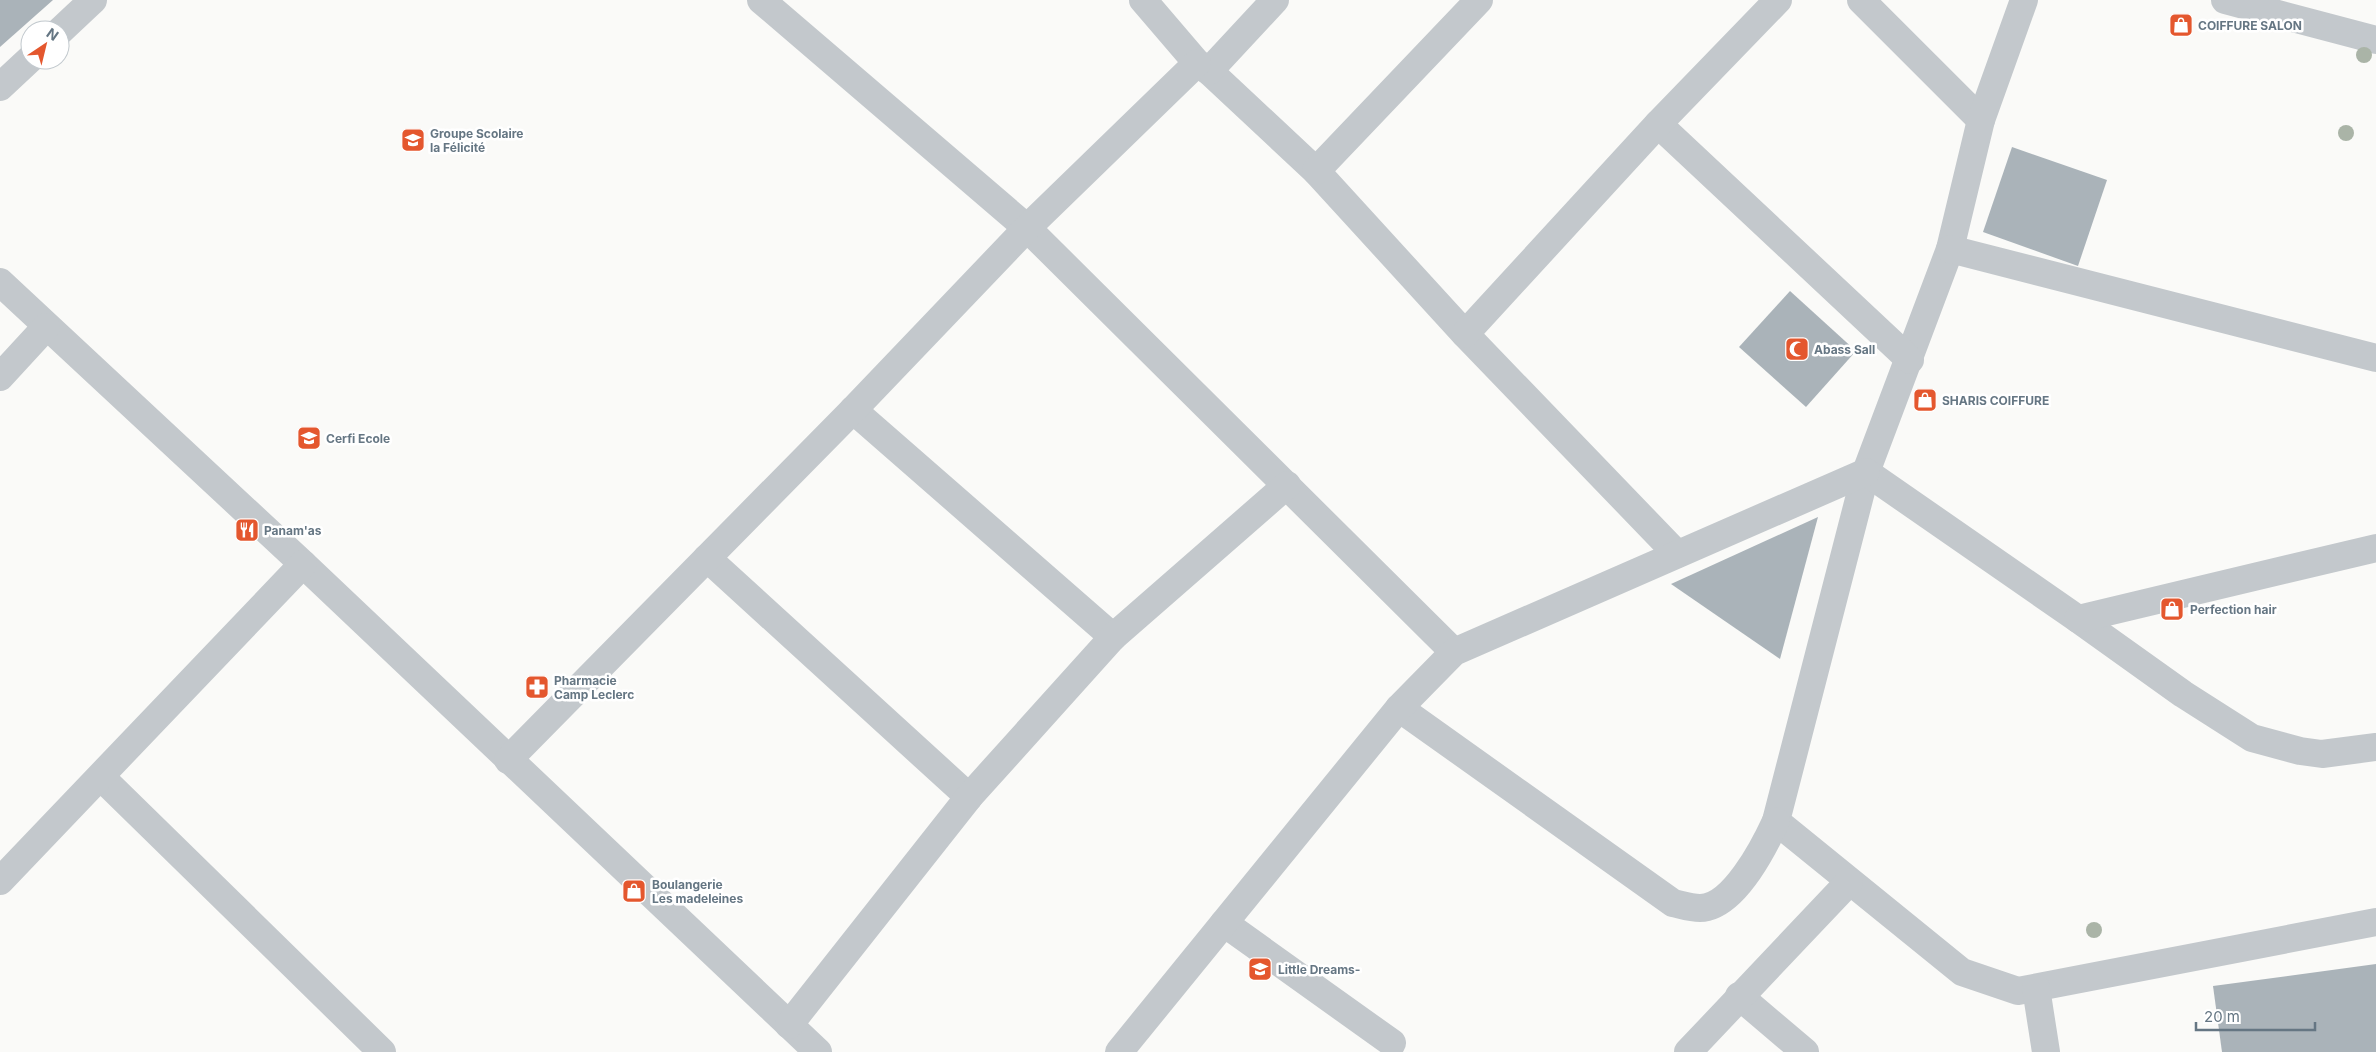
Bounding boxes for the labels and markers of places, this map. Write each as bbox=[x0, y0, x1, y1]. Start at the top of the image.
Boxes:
shop icon: COIFFURE SALON bbox=[2168, 12, 2194, 38]
place label: COIFFURE SALON bbox=[2198, 18, 2302, 33]
place label: Groupe Scolaire la Félicité bbox=[430, 126, 523, 155]
school or university icon: Groupe Scolaire la Félicité bbox=[400, 127, 426, 153]
mosque icon: Abass Sall bbox=[1784, 336, 1810, 362]
place label: Abass Sall bbox=[1814, 342, 1875, 357]
shop icon: SHARIS COIFFURE bbox=[1912, 387, 1938, 413]
place label: SHARIS COIFFURE bbox=[1942, 393, 2049, 408]
school or university icon: Cerfi Ecole bbox=[296, 425, 322, 451]
place label: Cerfi Ecole bbox=[326, 431, 390, 446]
restaurant icon: Panam'as bbox=[234, 517, 260, 543]
place label: Panam'as bbox=[264, 523, 322, 538]
shop icon: Perfection hair bbox=[2159, 596, 2185, 622]
place label: Perfection hair bbox=[2190, 602, 2277, 617]
place label: Pharmacie Camp Leclerc bbox=[554, 673, 634, 702]
pharmacy icon: Pharmacie Camp Leclerc bbox=[524, 674, 550, 700]
place label: Boulangerie Les madeleines bbox=[652, 877, 743, 906]
shop icon: Boulangerie Les madeleines bbox=[621, 878, 647, 904]
school or university icon: Little Dreams- bbox=[1247, 956, 1273, 982]
place label: Little Dreams- bbox=[1278, 962, 1360, 977]

